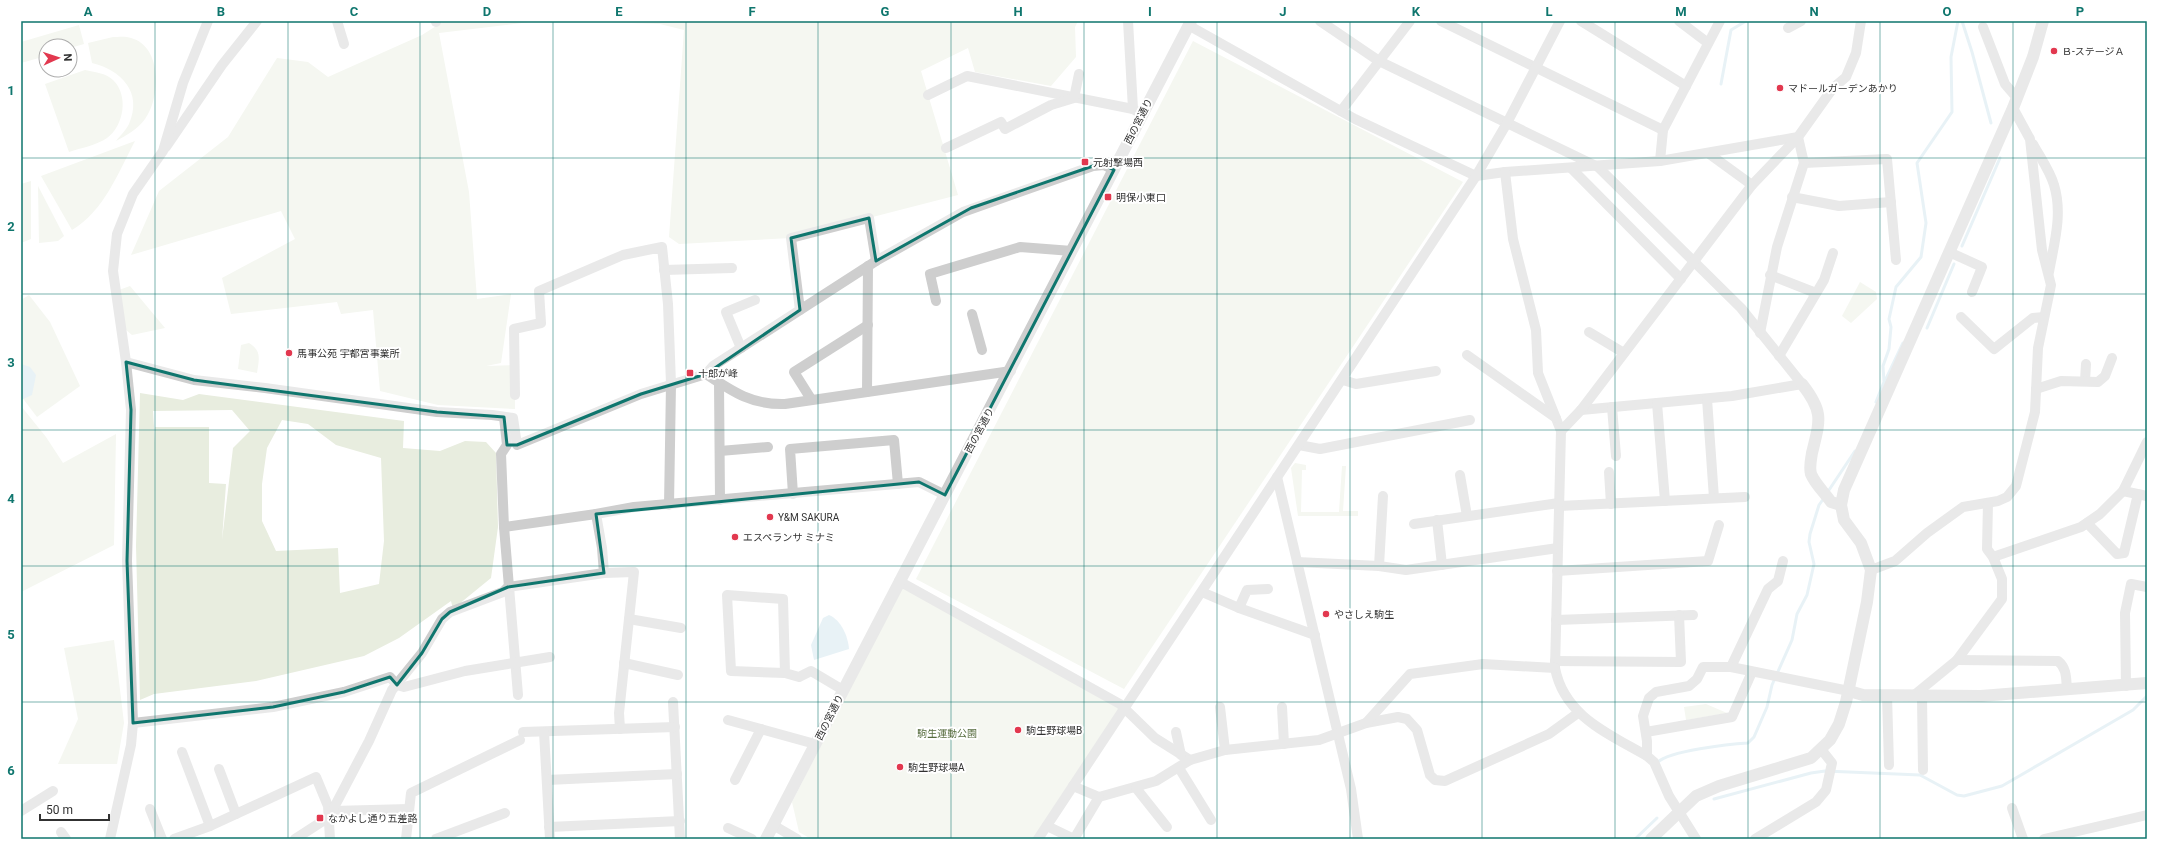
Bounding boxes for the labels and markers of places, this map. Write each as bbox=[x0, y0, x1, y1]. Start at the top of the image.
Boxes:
marker: Ｂ‐ステージＡ bbox=[2049, 46, 2059, 56]
place label: Ｂ‐ステージＡ bbox=[2062, 46, 2125, 57]
marker: マドールガーデンあかり bbox=[1775, 83, 1785, 93]
place label: マドールガーデンあかり bbox=[1788, 83, 1898, 94]
marker: 元射撃場西 bbox=[1080, 157, 1090, 167]
place label: 元射撃場西 bbox=[1093, 157, 1143, 168]
marker: 明保小東口 bbox=[1103, 192, 1113, 202]
place label: 明保小東口 bbox=[1116, 192, 1166, 203]
marker: 馬事公苑 宇都宮事業所 bbox=[284, 348, 294, 358]
place label: 馬事公苑 宇都宮事業所 bbox=[297, 348, 399, 359]
marker: 十郎が峰 bbox=[685, 368, 695, 378]
place label: 十郎が峰 bbox=[698, 368, 738, 379]
marker: Y&M SAKURA bbox=[765, 512, 775, 522]
place label: Y&M SAKURA bbox=[778, 512, 840, 523]
marker: エスペランサ ミナミ bbox=[730, 532, 740, 542]
place label: エスペランサ ミナミ bbox=[743, 532, 835, 543]
marker: やさしえ駒生 bbox=[1321, 609, 1331, 619]
place label: やさしえ駒生 bbox=[1334, 609, 1394, 620]
marker: 駒生野球場B bbox=[1013, 725, 1023, 735]
place label: 駒生野球場B bbox=[1026, 725, 1082, 736]
marker: 駒生野球場A bbox=[895, 762, 905, 772]
place label: 駒生野球場A bbox=[908, 762, 965, 773]
marker: なかよし通り五差路 bbox=[315, 813, 325, 823]
place label: なかよし通り五差路 bbox=[328, 813, 418, 824]

